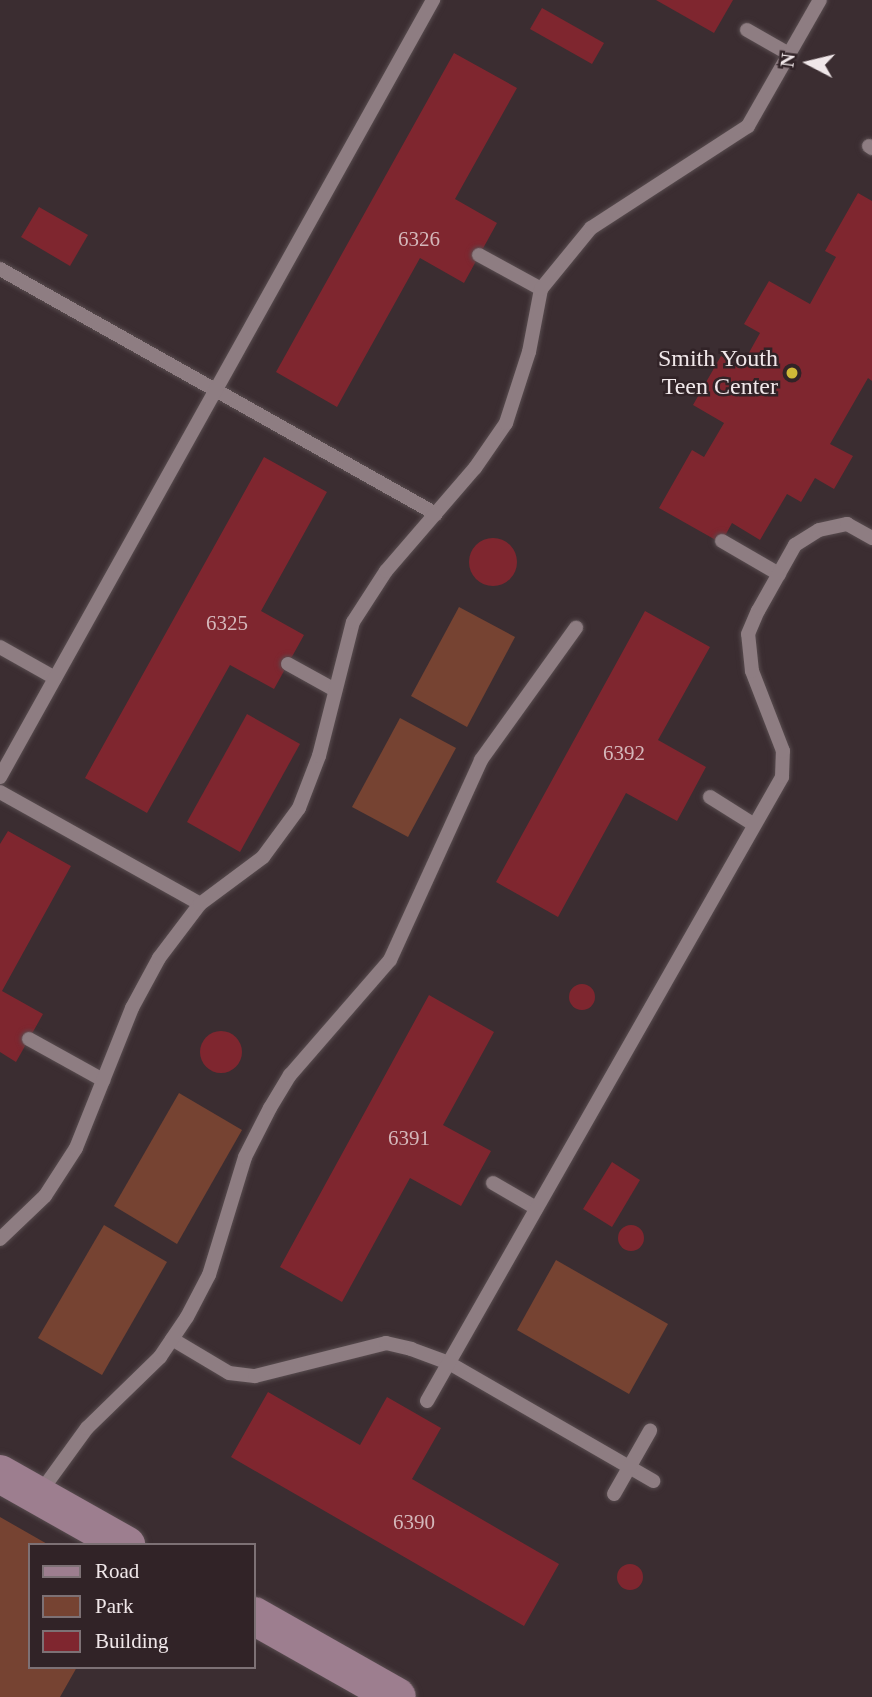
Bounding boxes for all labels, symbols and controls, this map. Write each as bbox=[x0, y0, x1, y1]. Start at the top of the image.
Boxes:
north arrow bbox=[774, 28, 844, 98]
text: N bbox=[776, 52, 799, 68]
house number: 6326 bbox=[398, 226, 440, 252]
place label: Smith Youth Teen Center bbox=[657, 345, 778, 401]
marker: Smith Youth Teen Center bbox=[784, 365, 800, 381]
house number: 6325 bbox=[206, 610, 248, 636]
house number: 6392 bbox=[603, 740, 645, 766]
house number: 6391 bbox=[388, 1125, 430, 1151]
house number: 6390 bbox=[393, 1509, 435, 1535]
legend bbox=[28, 1543, 256, 1669]
text: Road bbox=[95, 1559, 139, 1583]
text: Park bbox=[95, 1594, 134, 1618]
text: Building bbox=[95, 1629, 169, 1653]

